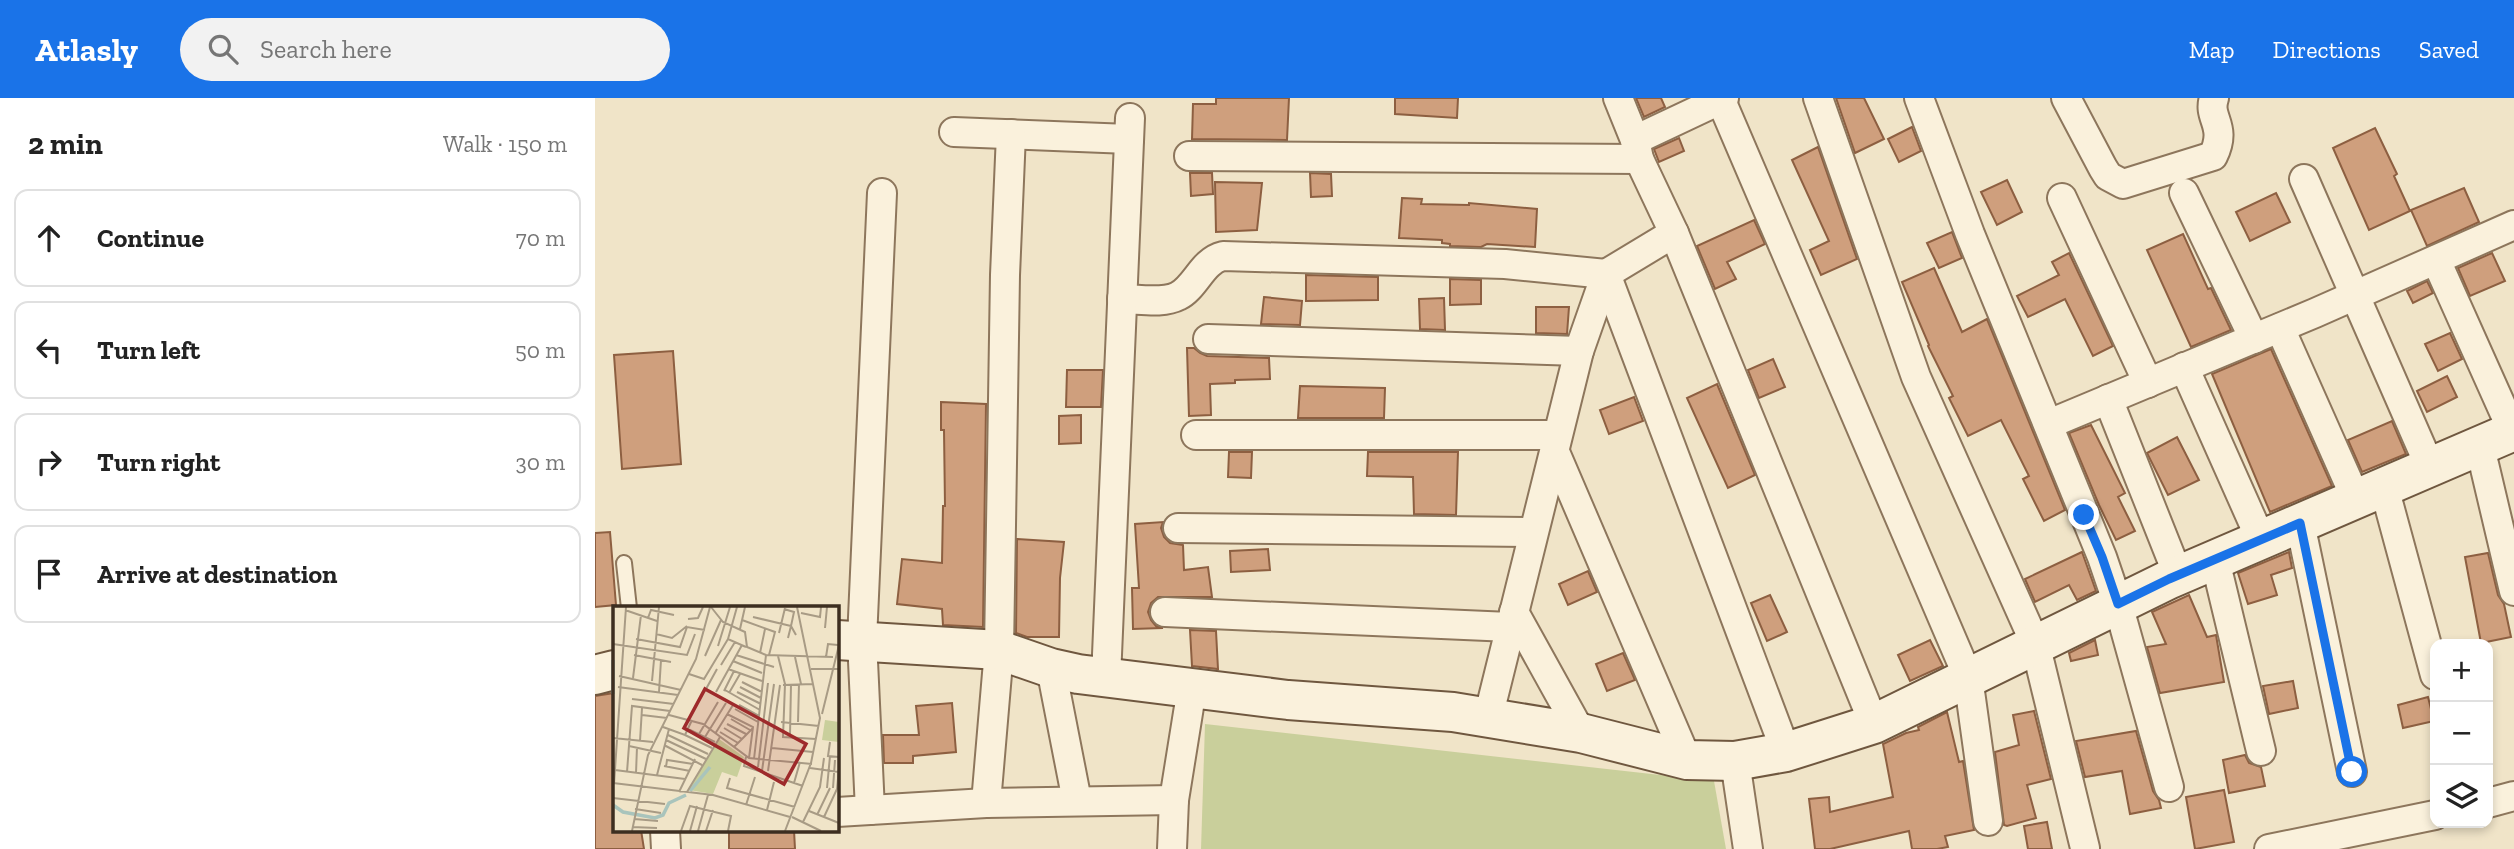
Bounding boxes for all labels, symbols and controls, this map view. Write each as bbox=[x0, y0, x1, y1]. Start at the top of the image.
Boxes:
search box bbox=[180, 18, 670, 81]
text: Atlasly bbox=[35, 30, 138, 69]
icon: search bbox=[204, 30, 242, 68]
text: Search here bbox=[260, 33, 392, 65]
text: Map bbox=[2189, 35, 2235, 64]
text: Directions bbox=[2273, 35, 2381, 64]
text: Saved bbox=[2419, 35, 2479, 64]
text: 2 min bbox=[28, 126, 103, 162]
text: Walk · 150 m bbox=[443, 130, 567, 158]
icon: ahead bbox=[30, 219, 68, 257]
text: Continue bbox=[97, 222, 204, 254]
text: 70 m bbox=[516, 224, 565, 252]
icon: left bbox=[30, 331, 68, 369]
text: Turn left bbox=[97, 334, 200, 366]
text: 50 m bbox=[515, 336, 565, 364]
icon: right bbox=[30, 443, 68, 481]
text: Turn right bbox=[97, 446, 220, 478]
text: 30 m bbox=[515, 448, 565, 476]
route end bbox=[2068, 499, 2099, 530]
icon: arrive bbox=[30, 555, 68, 593]
text: Arrive at destination bbox=[97, 558, 337, 590]
inset map bbox=[613, 606, 838, 832]
map controls bbox=[2430, 639, 2493, 828]
button: + bbox=[2430, 639, 2493, 702]
button: − bbox=[2430, 702, 2493, 765]
route start bbox=[2336, 756, 2367, 787]
button: layers bbox=[2430, 765, 2493, 828]

